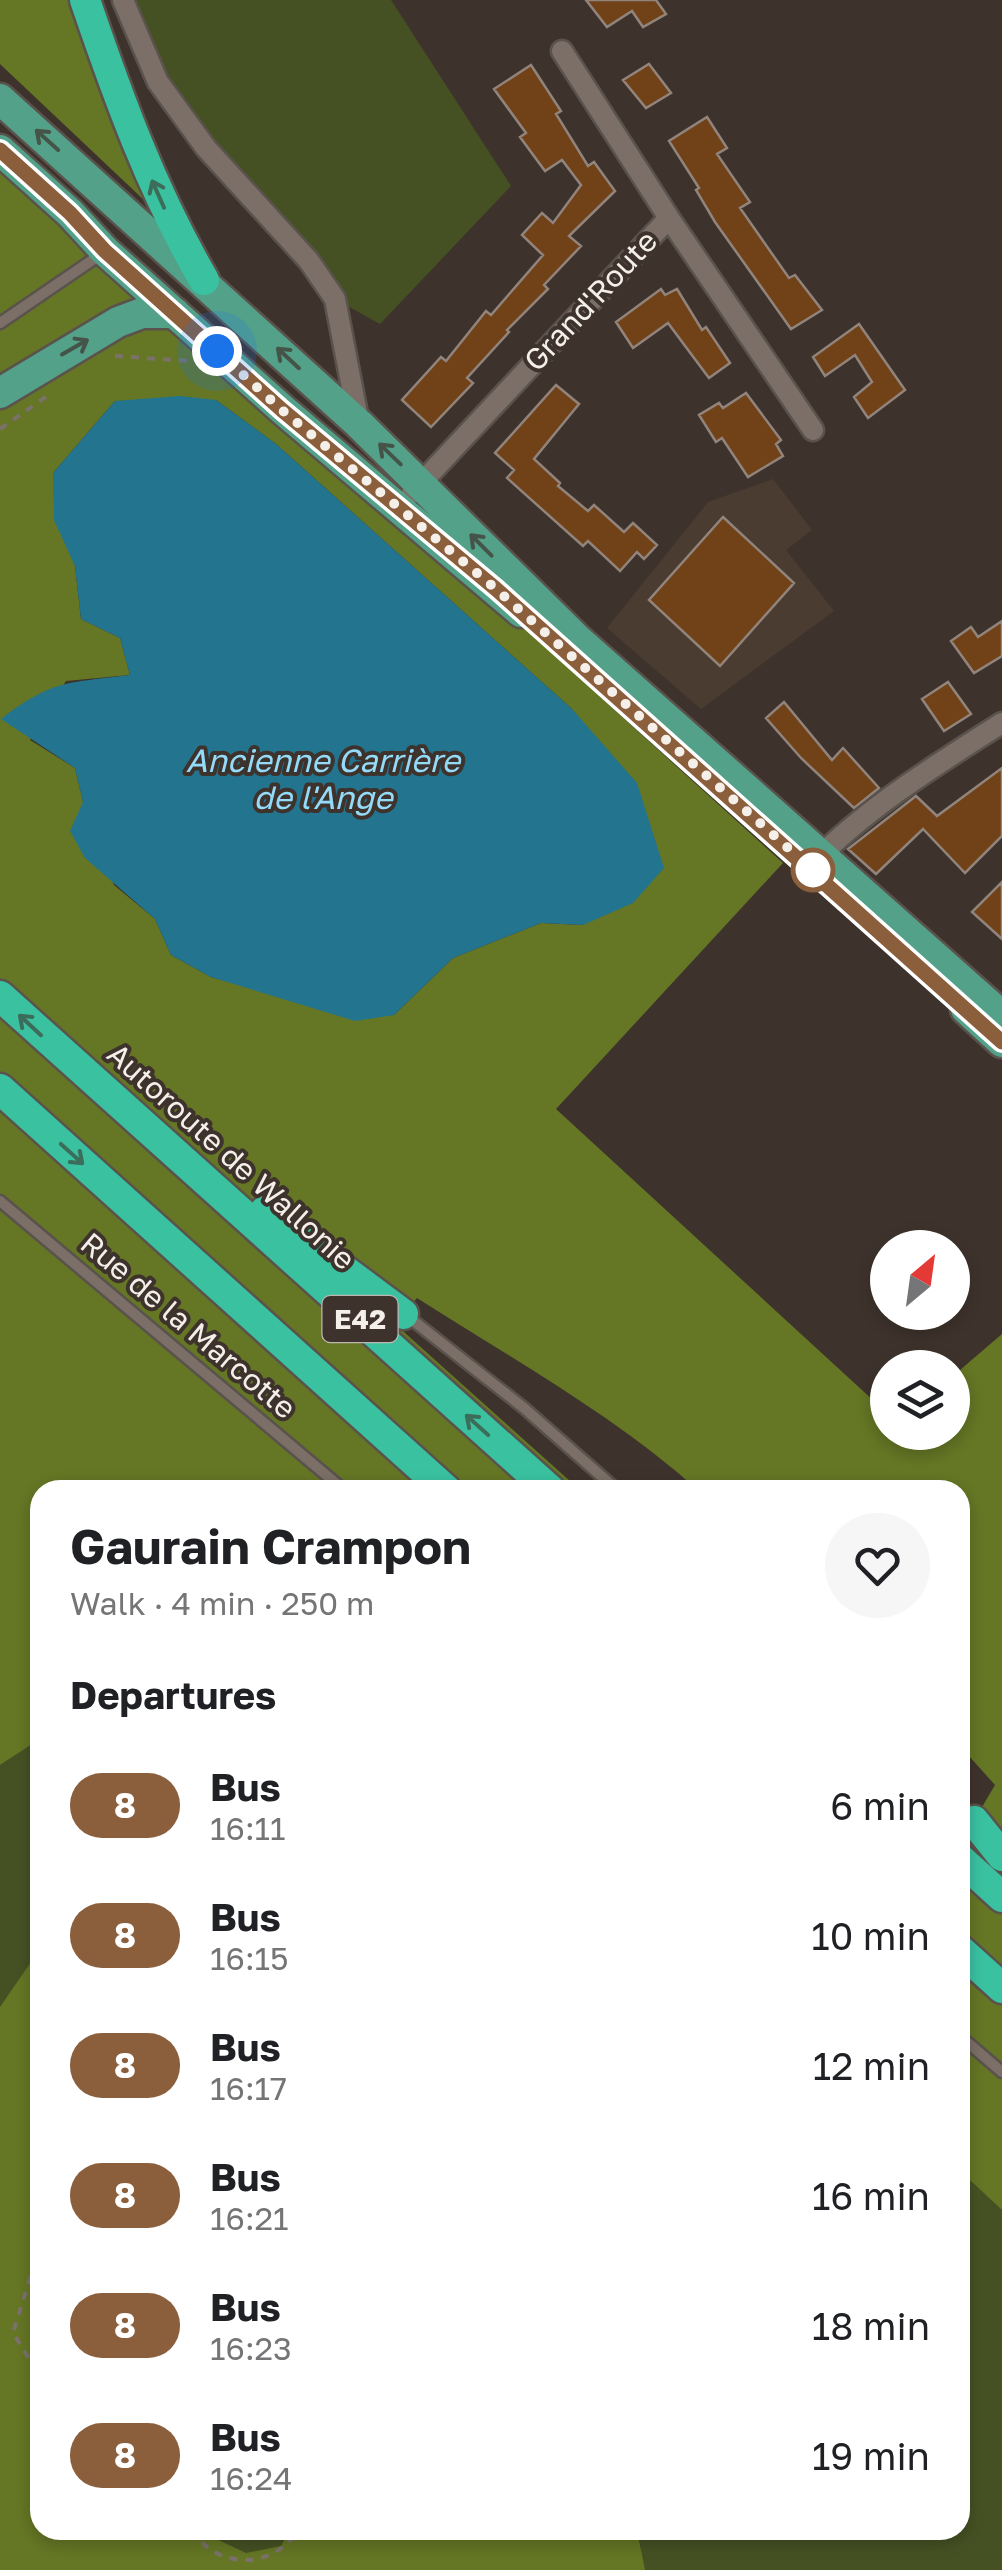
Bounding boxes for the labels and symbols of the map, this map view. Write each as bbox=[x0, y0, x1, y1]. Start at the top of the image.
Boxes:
one-way arrow bbox=[35, 129, 60, 152]
one-way arrow bbox=[148, 179, 166, 210]
street label: Grand'Route bbox=[516, 223, 664, 378]
your location bbox=[192, 326, 242, 376]
one-way arrow bbox=[60, 337, 89, 357]
one-way arrow bbox=[276, 347, 301, 370]
one-way arrow bbox=[379, 443, 403, 467]
one-way arrow bbox=[470, 534, 494, 558]
water label: Ancienne Carrière de l'Ange bbox=[186, 741, 463, 816]
unlabelled marker bbox=[792, 849, 834, 891]
one-way arrow bbox=[18, 1014, 43, 1037]
street label: Autoroute de Wallonie bbox=[100, 1036, 363, 1277]
one-way arrow bbox=[59, 1142, 84, 1165]
street label: Rue de la Marcotte bbox=[74, 1225, 304, 1426]
north arrow bbox=[870, 1230, 970, 1330]
road number: E42 bbox=[322, 1296, 398, 1342]
one-way arrow bbox=[465, 1414, 490, 1437]

